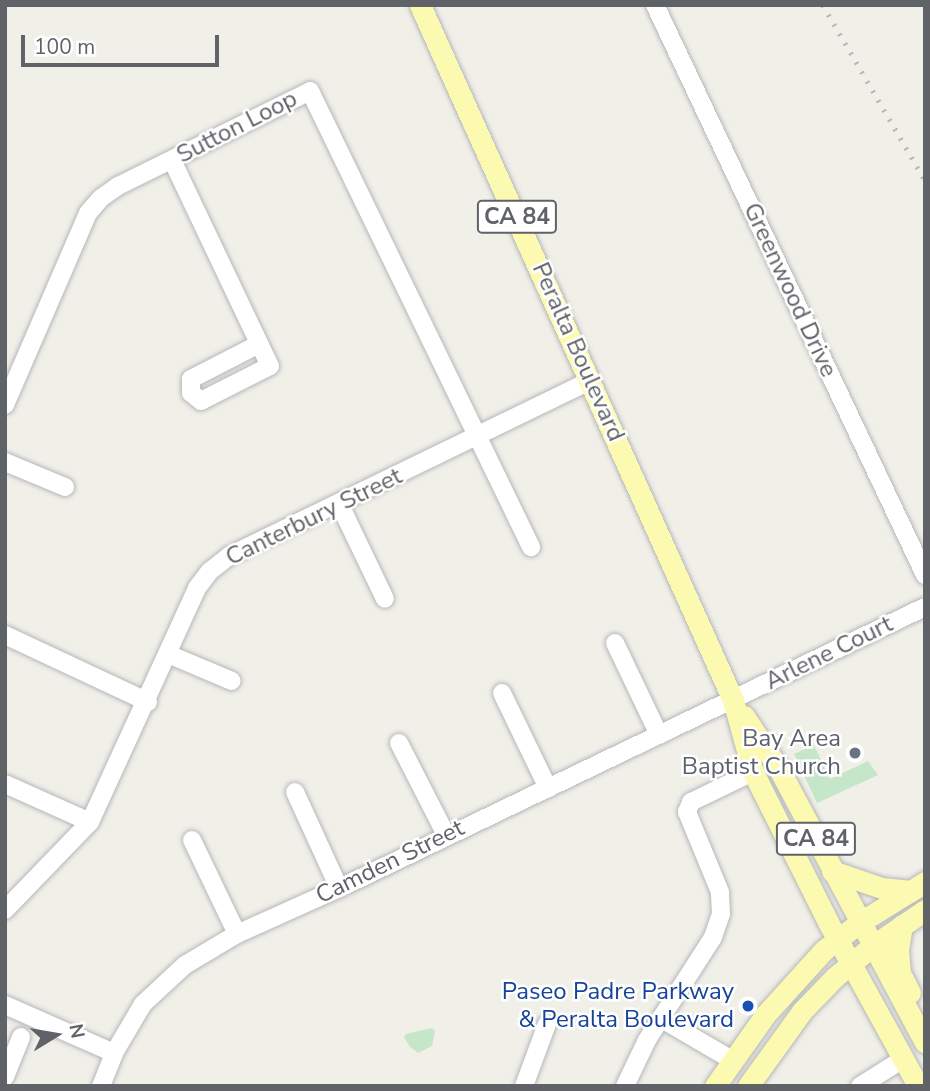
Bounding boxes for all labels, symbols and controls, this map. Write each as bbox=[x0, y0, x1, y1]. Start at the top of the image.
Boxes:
scale bar bbox=[24, 21, 222, 65]
text: 100 m bbox=[34, 33, 95, 61]
street label: Sutton Loop bbox=[172, 84, 302, 170]
road number: CA 84 bbox=[477, 198, 557, 236]
street label: Greenwood Drive bbox=[737, 198, 843, 382]
street label: Peralta Boulevard bbox=[526, 258, 630, 446]
street label: Canterbury Street bbox=[221, 462, 407, 572]
street label: Arlene Court bbox=[761, 610, 897, 696]
place label: Bay Area Baptist Church bbox=[682, 725, 841, 781]
marker: Bay Area Baptist Church bbox=[847, 745, 863, 761]
street label: Camden Street bbox=[311, 814, 469, 910]
road number: CA 84 bbox=[776, 820, 856, 859]
place label: Paseo Padre Parkway & Peralta Boulevard bbox=[502, 978, 734, 1034]
marker: Paseo Padre Parkway & Peralta Boulevard bbox=[740, 998, 756, 1014]
north arrow bbox=[21, 1000, 91, 1070]
text: N bbox=[62, 1022, 91, 1040]

